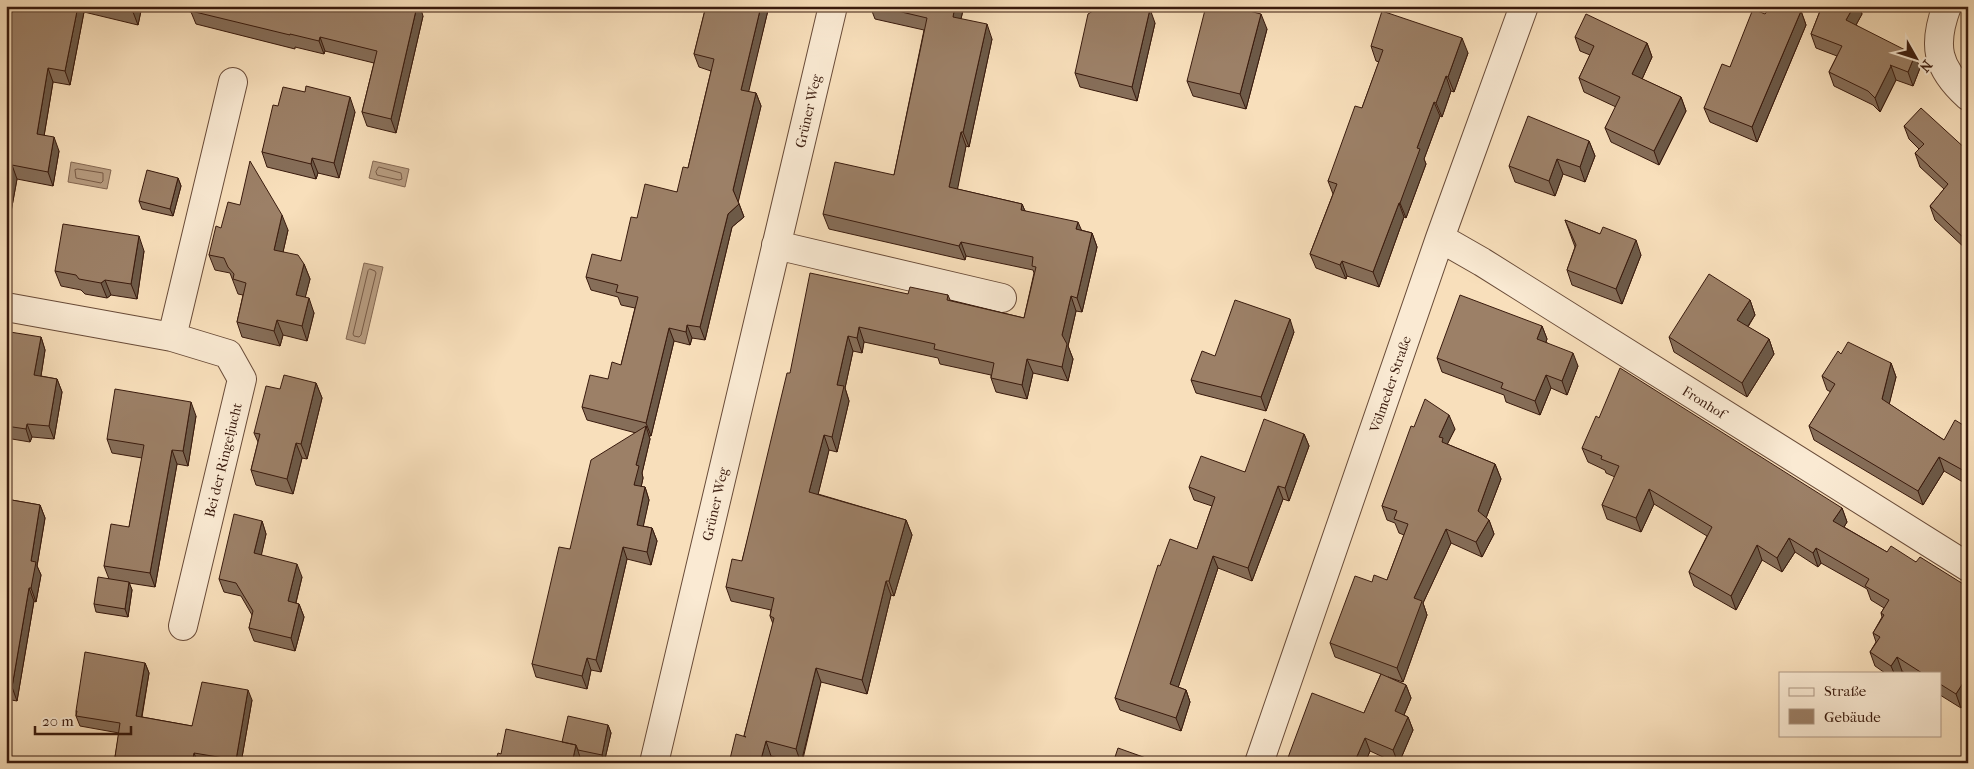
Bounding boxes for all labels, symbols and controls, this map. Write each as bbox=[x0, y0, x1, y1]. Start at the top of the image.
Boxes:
north arrow bbox=[1892, 32, 1942, 82]
text: N bbox=[1916, 56, 1936, 76]
street label: Grüner Weg bbox=[792, 72, 825, 150]
street label: Völmeder Straße bbox=[1366, 334, 1415, 436]
street label: Fronhof bbox=[1679, 383, 1731, 424]
street label: Bei der Ringeljucht bbox=[201, 401, 246, 519]
street label: Grüner Weg bbox=[699, 465, 732, 543]
legend bbox=[1779, 672, 1942, 736]
text: Straße bbox=[1824, 682, 1867, 700]
scale bar bbox=[35, 704, 131, 736]
text: Gebäude bbox=[1824, 708, 1881, 726]
text: 20 m bbox=[42, 712, 74, 730]

